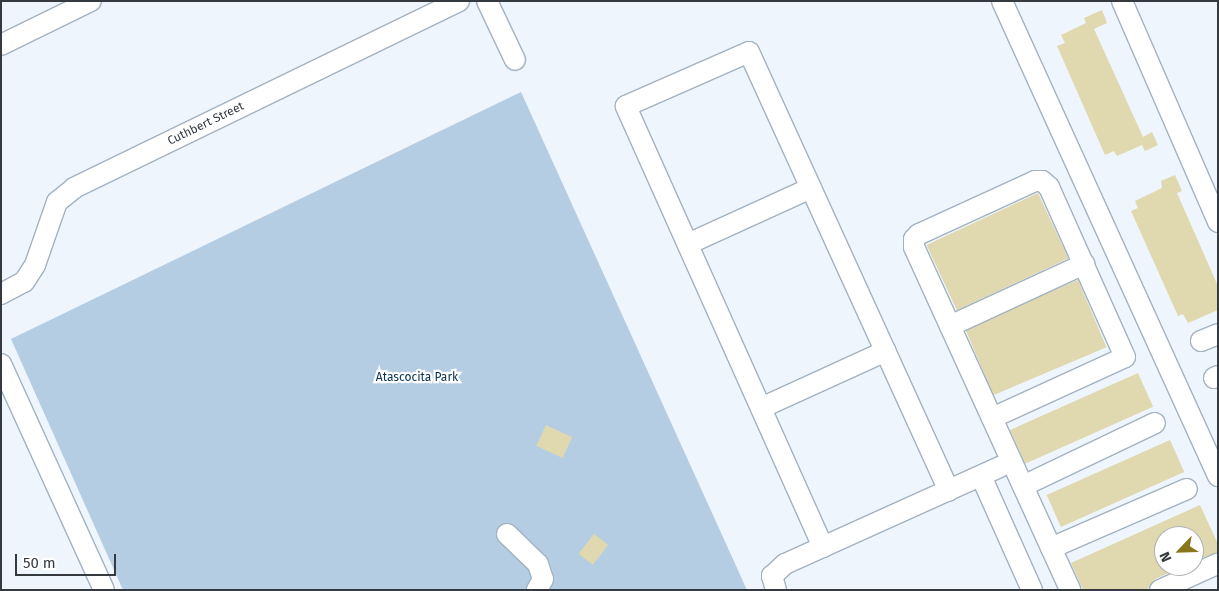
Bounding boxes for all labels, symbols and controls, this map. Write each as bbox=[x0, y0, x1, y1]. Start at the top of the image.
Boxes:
street label: Cuthbert Street bbox=[165, 99, 247, 149]
park label: Atascocita Park bbox=[376, 371, 458, 385]
north arrow bbox=[1154, 526, 1204, 576]
scale bar bbox=[18, 544, 119, 576]
text: N bbox=[1156, 549, 1175, 565]
text: 50 m bbox=[23, 554, 56, 572]

